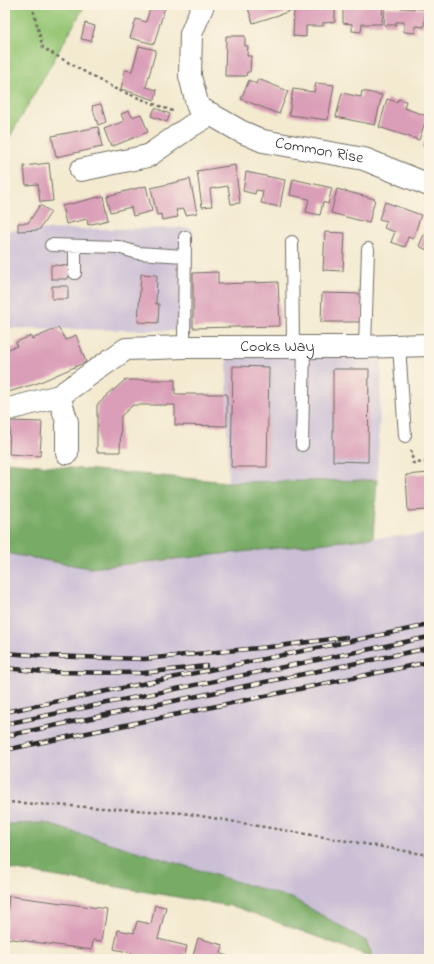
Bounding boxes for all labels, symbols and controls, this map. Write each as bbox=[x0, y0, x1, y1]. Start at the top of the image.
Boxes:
street label: Common Rise bbox=[273, 131, 366, 171]
street label: Cooks Way bbox=[240, 335, 314, 359]

